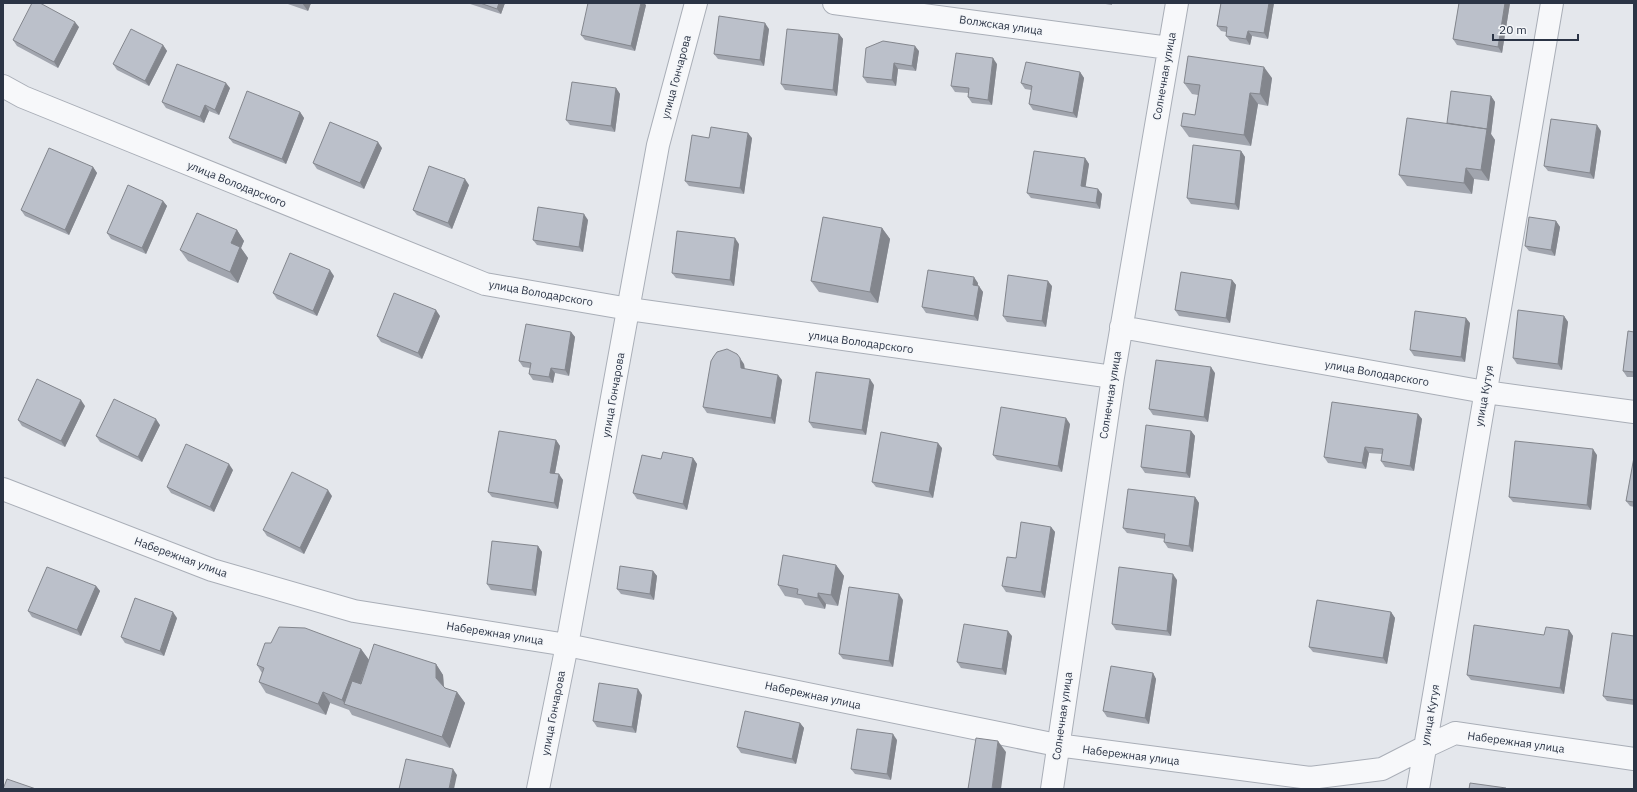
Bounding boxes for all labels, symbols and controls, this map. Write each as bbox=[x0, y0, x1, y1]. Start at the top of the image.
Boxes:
street label: Волжская улица bbox=[958, 12, 1044, 38]
scale bar bbox=[1493, 16, 1578, 42]
text: 20 m bbox=[1499, 22, 1527, 37]
street label: Солнечная улица bbox=[1149, 31, 1179, 121]
street label: улица Гончарова bbox=[658, 33, 694, 121]
street label: улица Володарского bbox=[185, 158, 289, 210]
street label: улица Володарского bbox=[488, 277, 594, 309]
street label: улица Володарского bbox=[808, 328, 914, 356]
street label: Солнечная улица bbox=[1096, 350, 1124, 440]
street label: улица Гончарова bbox=[599, 351, 627, 439]
street label: улица Володарского bbox=[1324, 357, 1430, 389]
street label: улица Кутуя bbox=[1472, 364, 1496, 428]
street label: Набережная улица bbox=[133, 534, 230, 580]
street label: Набережная улица bbox=[446, 618, 545, 648]
street label: улица Гончарова bbox=[538, 669, 568, 757]
street label: Солнечная улица bbox=[1049, 671, 1075, 761]
street label: Набережная улица bbox=[764, 678, 862, 712]
street label: улица Кутуя bbox=[1418, 683, 1442, 747]
street label: Набережная улица bbox=[1467, 728, 1566, 756]
street label: Набережная улица bbox=[1082, 742, 1181, 768]

